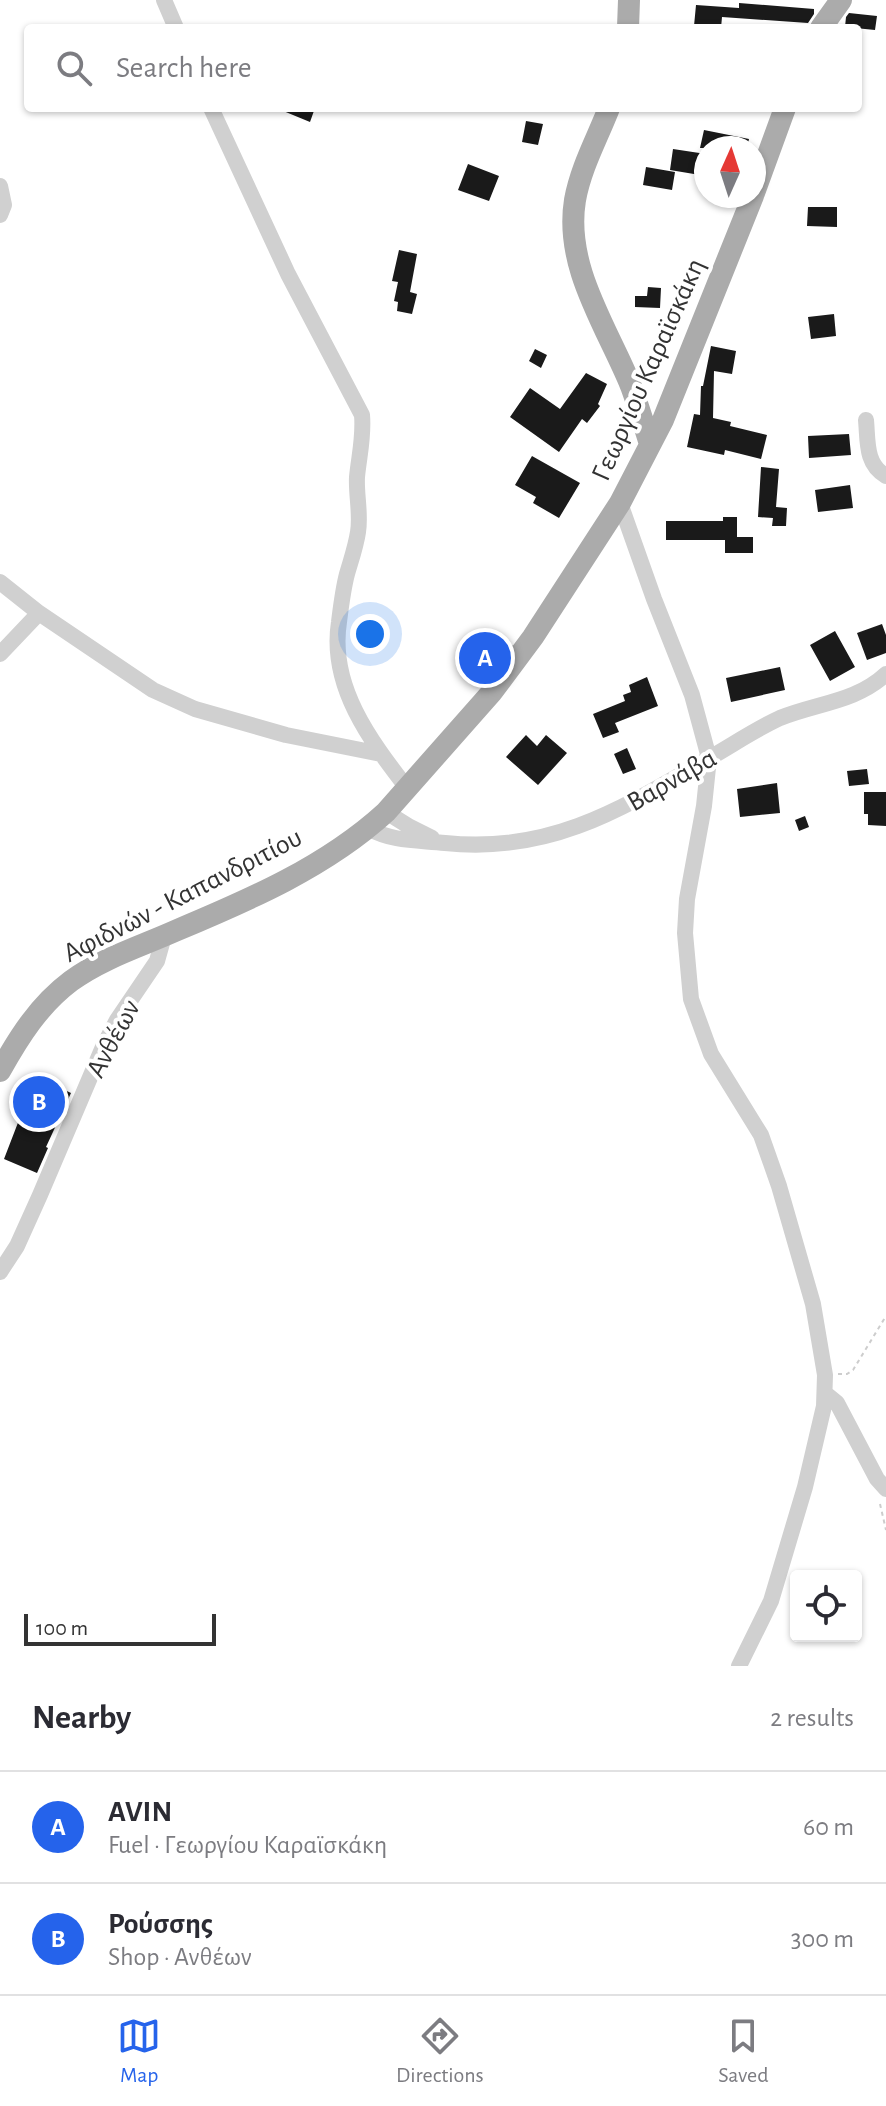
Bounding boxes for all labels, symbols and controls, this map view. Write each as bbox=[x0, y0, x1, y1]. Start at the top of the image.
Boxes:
search box bbox=[24, 24, 862, 112]
icon: search bbox=[52, 46, 96, 90]
text: Search here bbox=[116, 53, 252, 83]
north arrow bbox=[694, 136, 766, 208]
street label: Γεωργίου Καραϊσκάκη bbox=[587, 254, 710, 485]
your location bbox=[350, 614, 390, 654]
pin: A bbox=[459, 628, 511, 688]
street label: Βαρνάβα bbox=[623, 744, 721, 817]
street label: Αφιδνών - Καπανδριτίου bbox=[59, 823, 307, 968]
street label: Ανθέων bbox=[82, 995, 146, 1082]
pin: B bbox=[13, 1072, 65, 1132]
map controls bbox=[790, 1570, 862, 1642]
button: locate bbox=[790, 1570, 862, 1642]
scale bar bbox=[24, 1610, 216, 1646]
text: 100 m bbox=[36, 1617, 88, 1639]
text: Nearby bbox=[32, 1701, 131, 1735]
text: 2 results bbox=[770, 1705, 854, 1731]
text: AVIN bbox=[108, 1797, 172, 1827]
text: A bbox=[50, 1814, 66, 1840]
text: 60 m bbox=[803, 1814, 854, 1840]
text: Fuel · Γεωργίου Καραϊσκάκη bbox=[108, 1832, 387, 1858]
text: Ρούσσης bbox=[108, 1909, 213, 1939]
text: B bbox=[50, 1926, 66, 1952]
text: 300 m bbox=[791, 1926, 854, 1952]
text: Shop · Ανθέων bbox=[108, 1944, 252, 1970]
tab: Map bbox=[117, 2014, 161, 2088]
tab: Directions bbox=[396, 2014, 484, 2088]
tab: Saved bbox=[718, 2014, 769, 2088]

